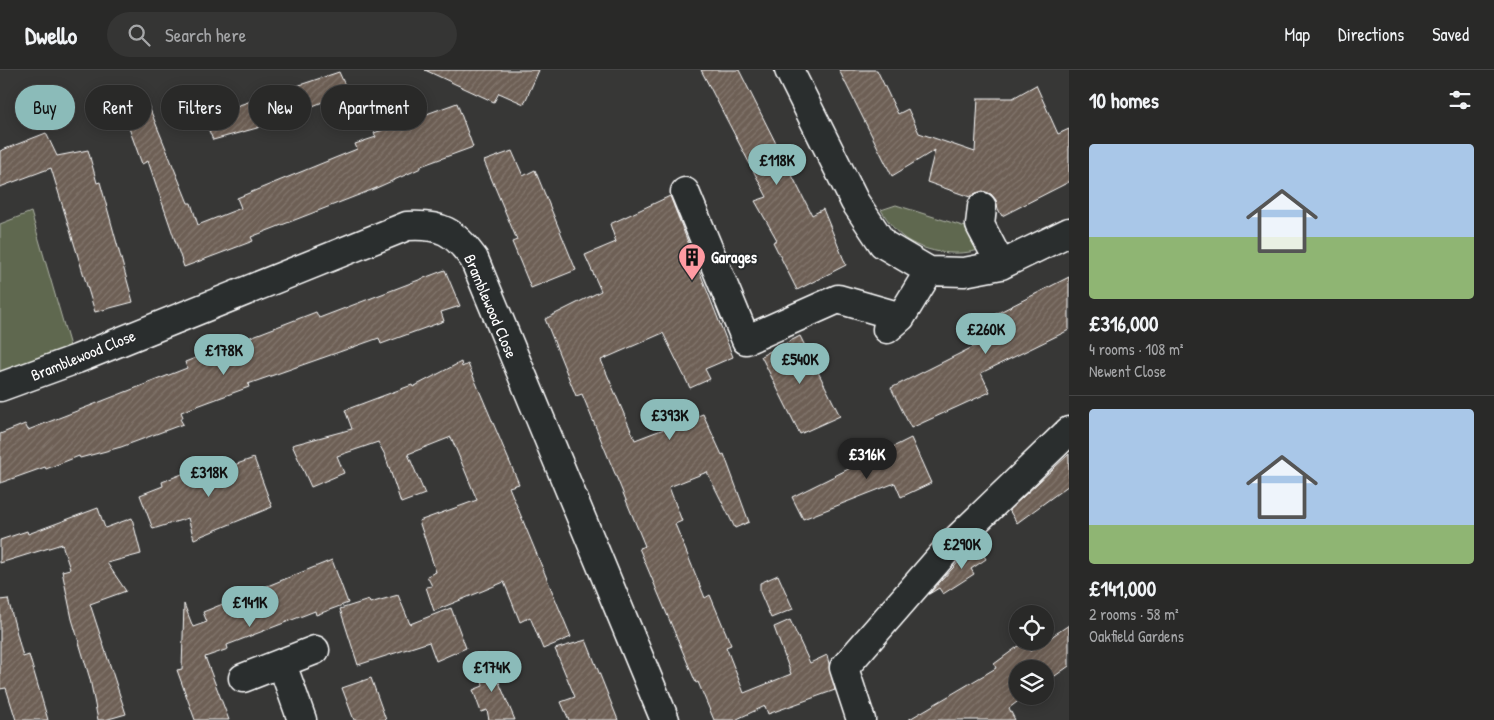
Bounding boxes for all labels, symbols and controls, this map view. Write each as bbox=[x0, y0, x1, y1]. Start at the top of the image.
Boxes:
search box bbox=[107, 12, 457, 57]
text: Dwello bbox=[25, 19, 77, 51]
icon: search bbox=[125, 21, 153, 49]
text: Search here bbox=[165, 22, 246, 48]
text: Map bbox=[1285, 22, 1310, 47]
text: Directions bbox=[1338, 22, 1404, 47]
text: Saved bbox=[1432, 22, 1469, 47]
chip: Buy bbox=[15, 85, 75, 130]
chip: Rent bbox=[85, 85, 151, 130]
chip: Filters bbox=[161, 85, 239, 130]
chip: New bbox=[249, 85, 311, 130]
chip: Apartment bbox=[321, 85, 427, 130]
text: 10 homes bbox=[1089, 86, 1159, 115]
icon: filters bbox=[1446, 86, 1474, 114]
pin: £118K bbox=[742, 144, 812, 186]
text: £118K bbox=[759, 149, 795, 171]
icon: home bbox=[1237, 176, 1327, 266]
building icon: Garages bbox=[677, 242, 707, 281]
place label: Garages bbox=[711, 246, 758, 269]
street label: Bramblewood Close bbox=[459, 251, 523, 362]
text: £316,000 bbox=[1089, 309, 1158, 338]
pin: £260K bbox=[951, 312, 1021, 355]
text: £260K bbox=[967, 318, 1005, 340]
street label: Bramblewood Close bbox=[27, 324, 139, 386]
pin: £178K bbox=[189, 334, 259, 376]
text: 4 rooms · 108 m² bbox=[1089, 338, 1183, 360]
text: £178K bbox=[205, 339, 243, 361]
pin: £540K bbox=[765, 342, 835, 385]
text: £540K bbox=[781, 348, 819, 370]
text: Newent Close bbox=[1089, 360, 1166, 382]
pin: £393K bbox=[635, 398, 705, 441]
text: £393K bbox=[651, 404, 689, 426]
pin: £316K bbox=[832, 438, 902, 480]
icon: home bbox=[1237, 442, 1327, 532]
text: £316K bbox=[849, 443, 885, 465]
pin: £318K bbox=[174, 456, 244, 498]
text: £318K bbox=[190, 461, 228, 483]
pin: £290K bbox=[927, 528, 997, 570]
text: £290K bbox=[943, 533, 981, 555]
text: £141,000 bbox=[1089, 574, 1156, 603]
pin: £141K bbox=[215, 586, 285, 628]
text: £141K bbox=[233, 591, 267, 613]
text: 2 rooms · 58 m² bbox=[1089, 603, 1179, 625]
map controls bbox=[1009, 605, 1054, 705]
button: locate bbox=[1009, 605, 1054, 650]
text: Oakfield Gardens bbox=[1089, 625, 1184, 647]
pin: £174K bbox=[457, 650, 527, 693]
text: £174K bbox=[474, 656, 510, 678]
button: layers bbox=[1009, 660, 1054, 705]

